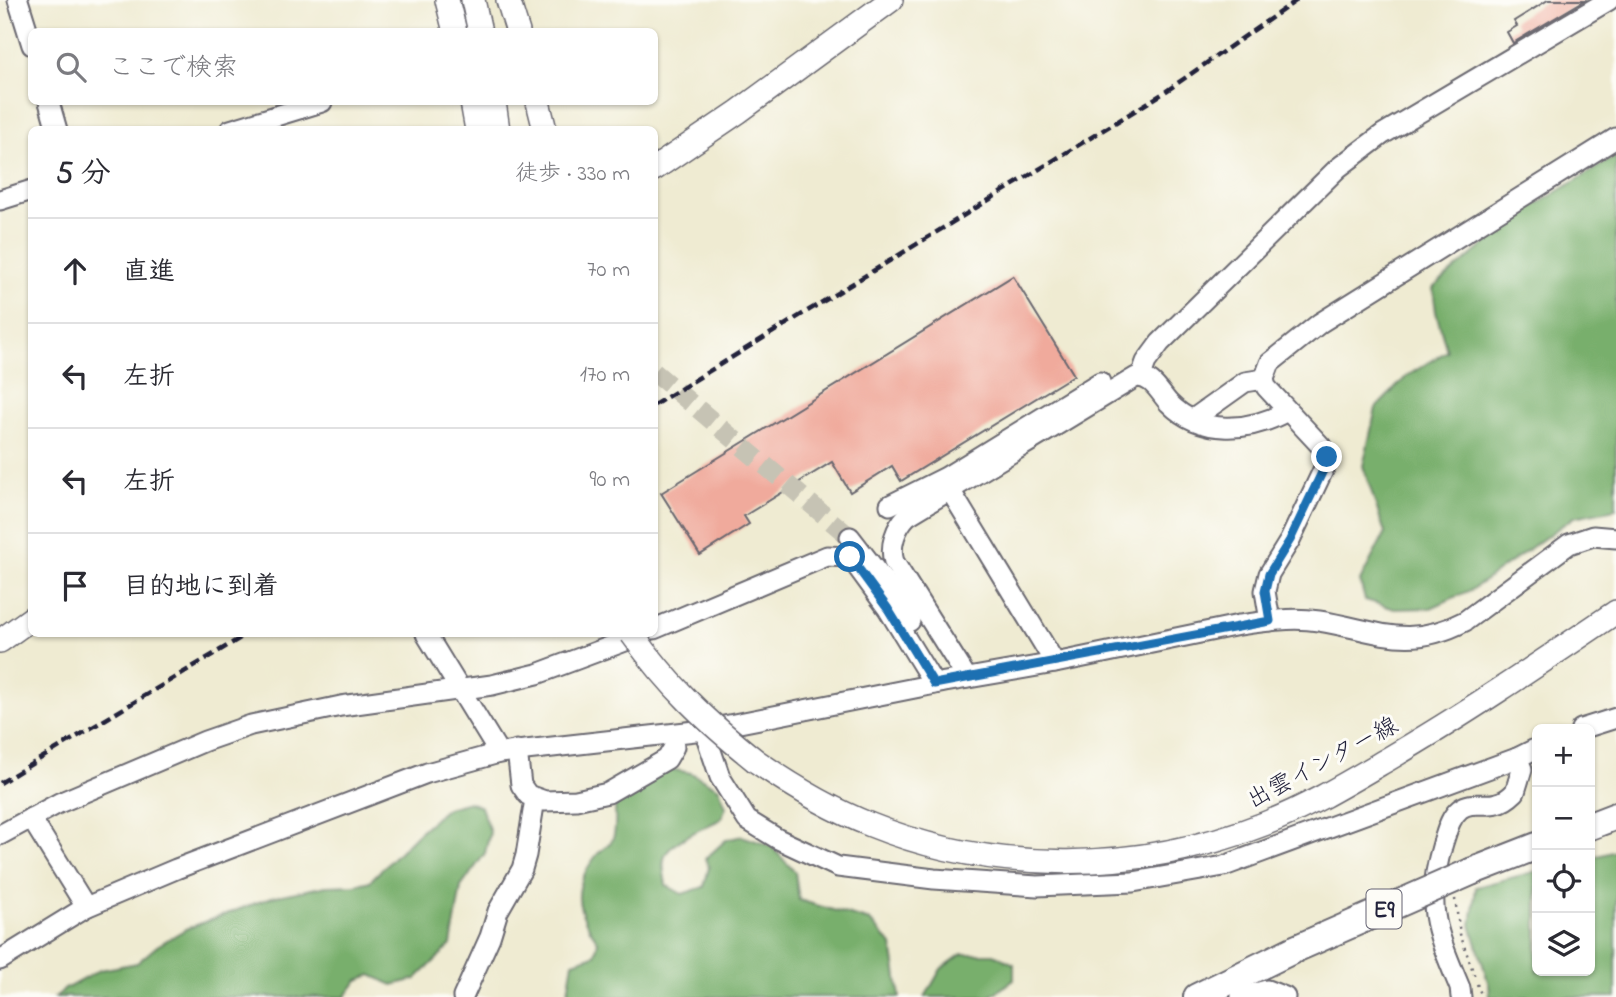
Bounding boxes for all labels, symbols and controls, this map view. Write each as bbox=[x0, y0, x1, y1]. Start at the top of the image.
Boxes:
search box bbox=[28, 28, 658, 105]
icon: search bbox=[52, 48, 90, 86]
text: ここで検索 bbox=[108, 50, 238, 88]
text: 5 分 bbox=[56, 153, 111, 197]
text: 徒歩 · 330 m bbox=[515, 158, 630, 191]
icon: ahead bbox=[56, 252, 94, 290]
text: 直進 bbox=[123, 254, 175, 292]
text: 70 m bbox=[587, 254, 630, 287]
icon: left bbox=[56, 357, 94, 395]
text: 左折 bbox=[123, 359, 175, 397]
text: 170 m bbox=[580, 359, 630, 392]
route end bbox=[1311, 441, 1342, 472]
icon: left bbox=[56, 462, 94, 500]
text: 左折 bbox=[123, 464, 175, 502]
text: 90 m bbox=[590, 464, 630, 497]
route start bbox=[834, 541, 865, 572]
icon: arrive bbox=[56, 567, 94, 605]
text: 目的地に到着 bbox=[123, 569, 279, 607]
street label: 出雲インター線 bbox=[1241, 710, 1405, 819]
map controls bbox=[1532, 724, 1595, 976]
button: + bbox=[1532, 724, 1595, 787]
button: − bbox=[1532, 787, 1595, 850]
button: locate bbox=[1532, 850, 1595, 913]
road number: E9 bbox=[1366, 890, 1402, 928]
button: layers bbox=[1532, 913, 1595, 976]

